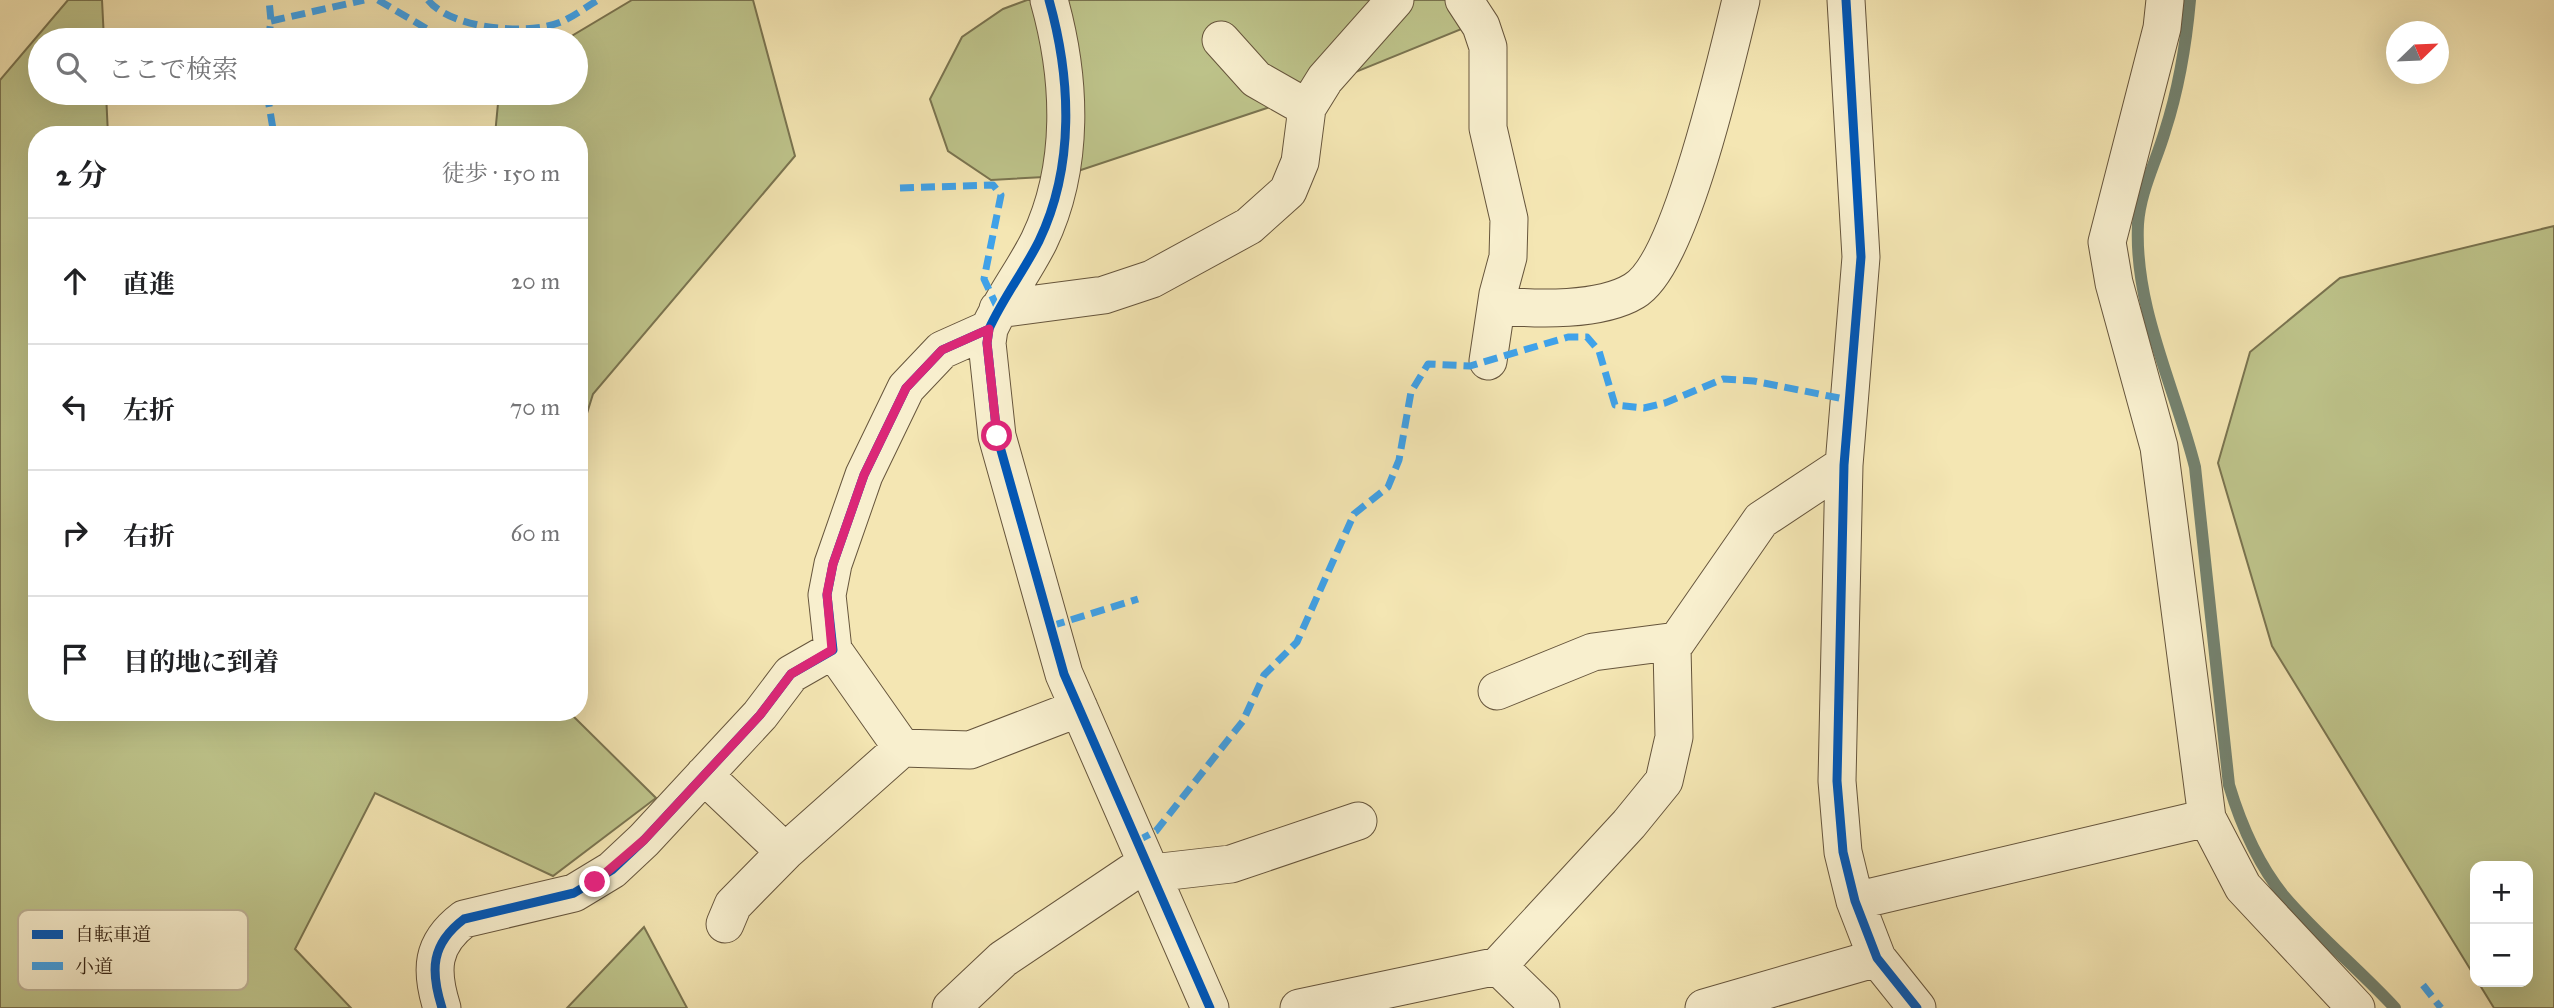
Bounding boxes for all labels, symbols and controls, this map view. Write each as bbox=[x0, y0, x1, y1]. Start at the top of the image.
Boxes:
north arrow bbox=[2386, 21, 2449, 84]
search box bbox=[28, 28, 588, 105]
icon: search bbox=[52, 48, 90, 86]
text: ここで検索 bbox=[108, 53, 238, 85]
text: 2 分 bbox=[56, 157, 107, 193]
text: 徒歩 · 150 m bbox=[442, 159, 560, 187]
icon: ahead bbox=[56, 262, 94, 300]
text: 20 m bbox=[511, 267, 560, 295]
text: 直進 bbox=[123, 268, 175, 300]
icon: left bbox=[56, 388, 94, 426]
text: 70 m bbox=[510, 393, 560, 421]
text: 左折 bbox=[123, 394, 175, 426]
route start bbox=[981, 420, 1012, 451]
icon: right bbox=[56, 514, 94, 552]
text: 60 m bbox=[511, 519, 560, 547]
text: 右折 bbox=[123, 520, 175, 552]
icon: arrive bbox=[56, 640, 94, 678]
text: 目的地に到着 bbox=[123, 646, 279, 678]
map controls bbox=[2470, 861, 2533, 987]
button: + bbox=[2470, 861, 2533, 924]
route end bbox=[579, 866, 610, 897]
legend bbox=[18, 910, 248, 990]
text: 自転車道 bbox=[75, 923, 151, 946]
button: − bbox=[2470, 924, 2533, 987]
text: 小道 bbox=[75, 955, 113, 978]

